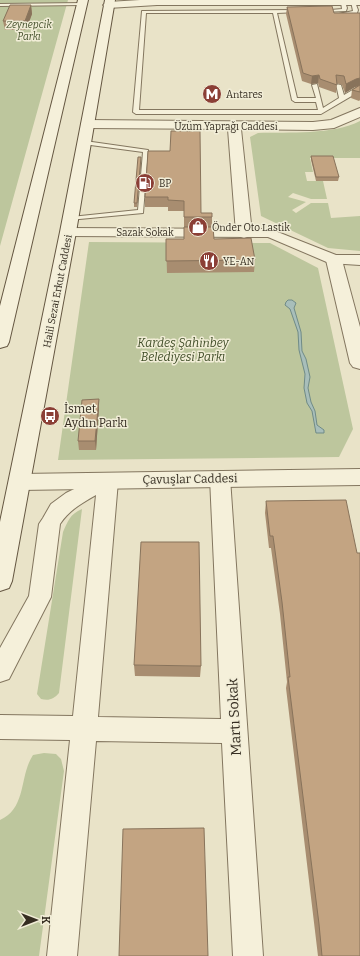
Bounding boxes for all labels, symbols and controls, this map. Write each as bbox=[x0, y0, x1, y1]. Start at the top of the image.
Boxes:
park label: Zeynepcik Parkı bbox=[6, 19, 52, 43]
metro station icon: Antares bbox=[201, 83, 223, 105]
place label: Antares bbox=[226, 89, 263, 101]
street label: Üzüm Yaprağı Caddesi bbox=[174, 120, 278, 133]
fuel station icon: BP bbox=[134, 172, 156, 194]
place label: BP bbox=[159, 178, 171, 190]
shop icon: Önder Oto Lastik bbox=[187, 216, 209, 238]
place label: Önder Oto Lastik bbox=[212, 221, 290, 234]
street label: Sazak Sokak bbox=[116, 227, 174, 239]
street label: Halil Sezai Erkut Caddesi bbox=[41, 234, 75, 349]
restaurant icon: YE-AN bbox=[198, 250, 220, 272]
place label: YE-AN bbox=[223, 256, 254, 268]
park label: Kardeş Şahinbey Belediyesi Parkı bbox=[137, 336, 230, 364]
place label: İsmet Aydın Parkı bbox=[64, 401, 128, 430]
bus stop icon: İsmet Aydın Parkı bbox=[39, 405, 61, 427]
street label: Çavuşlar Caddesi bbox=[142, 471, 238, 487]
street label: Martı Sokak bbox=[224, 678, 245, 756]
north arrow bbox=[16, 900, 56, 940]
text: K bbox=[39, 916, 52, 924]

